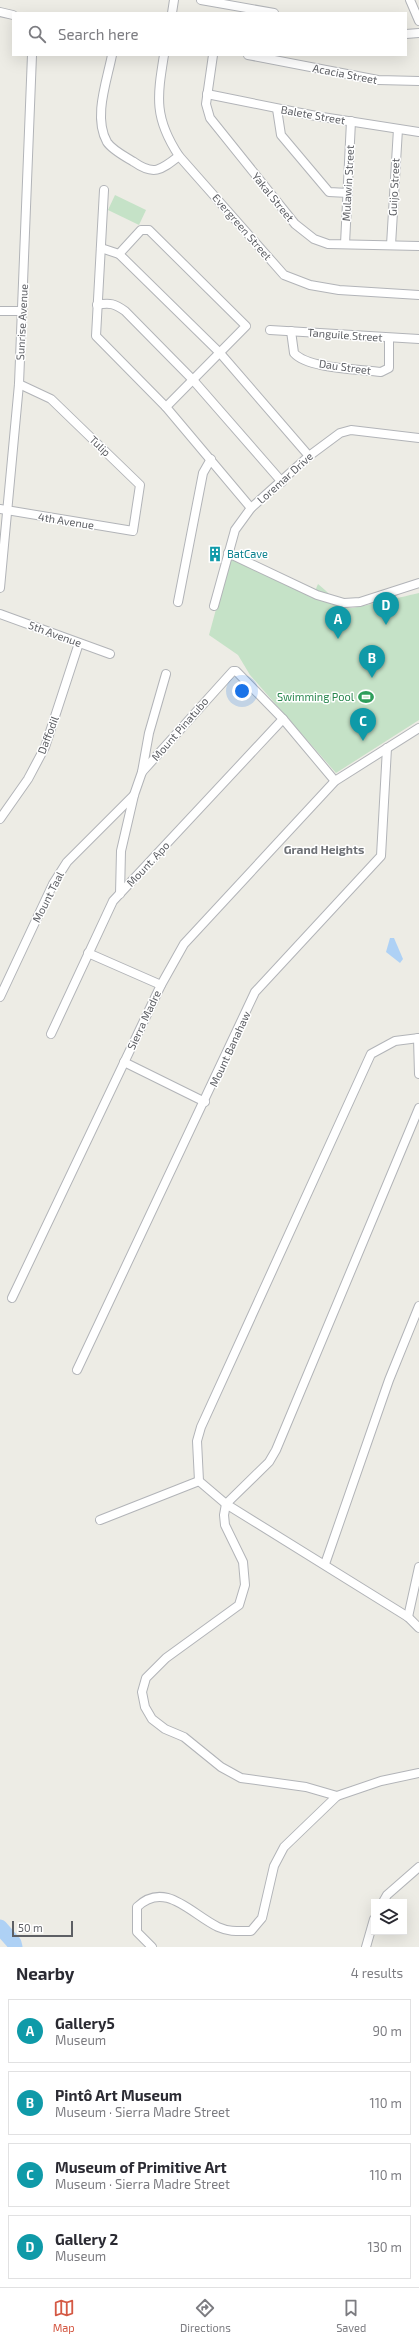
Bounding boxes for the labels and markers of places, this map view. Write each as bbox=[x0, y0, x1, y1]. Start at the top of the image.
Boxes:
building icon: BatCave bbox=[206, 545, 224, 563]
place label: BatCave bbox=[227, 547, 268, 560]
pin: D bbox=[373, 592, 399, 625]
pin: A bbox=[325, 606, 351, 639]
pin: B bbox=[359, 645, 385, 678]
sports icon: Swimming Pool bbox=[357, 688, 375, 706]
place label: Swimming Pool bbox=[277, 690, 355, 703]
pin: C bbox=[350, 708, 376, 741]

